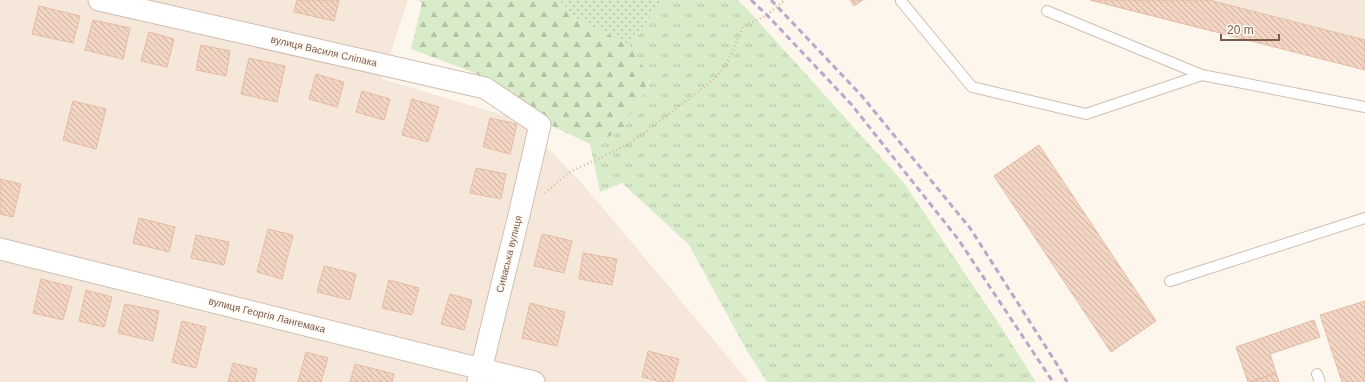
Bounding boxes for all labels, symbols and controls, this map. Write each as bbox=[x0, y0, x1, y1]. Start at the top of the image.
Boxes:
scale bar bbox=[1221, 16, 1279, 42]
text: 20 m bbox=[1227, 23, 1254, 37]
street label: вулиця Василя Сліпака bbox=[270, 33, 379, 69]
street label: Сиваська вулиця bbox=[494, 214, 524, 294]
street label: вулиця Георгія Лангемака bbox=[207, 295, 327, 335]

